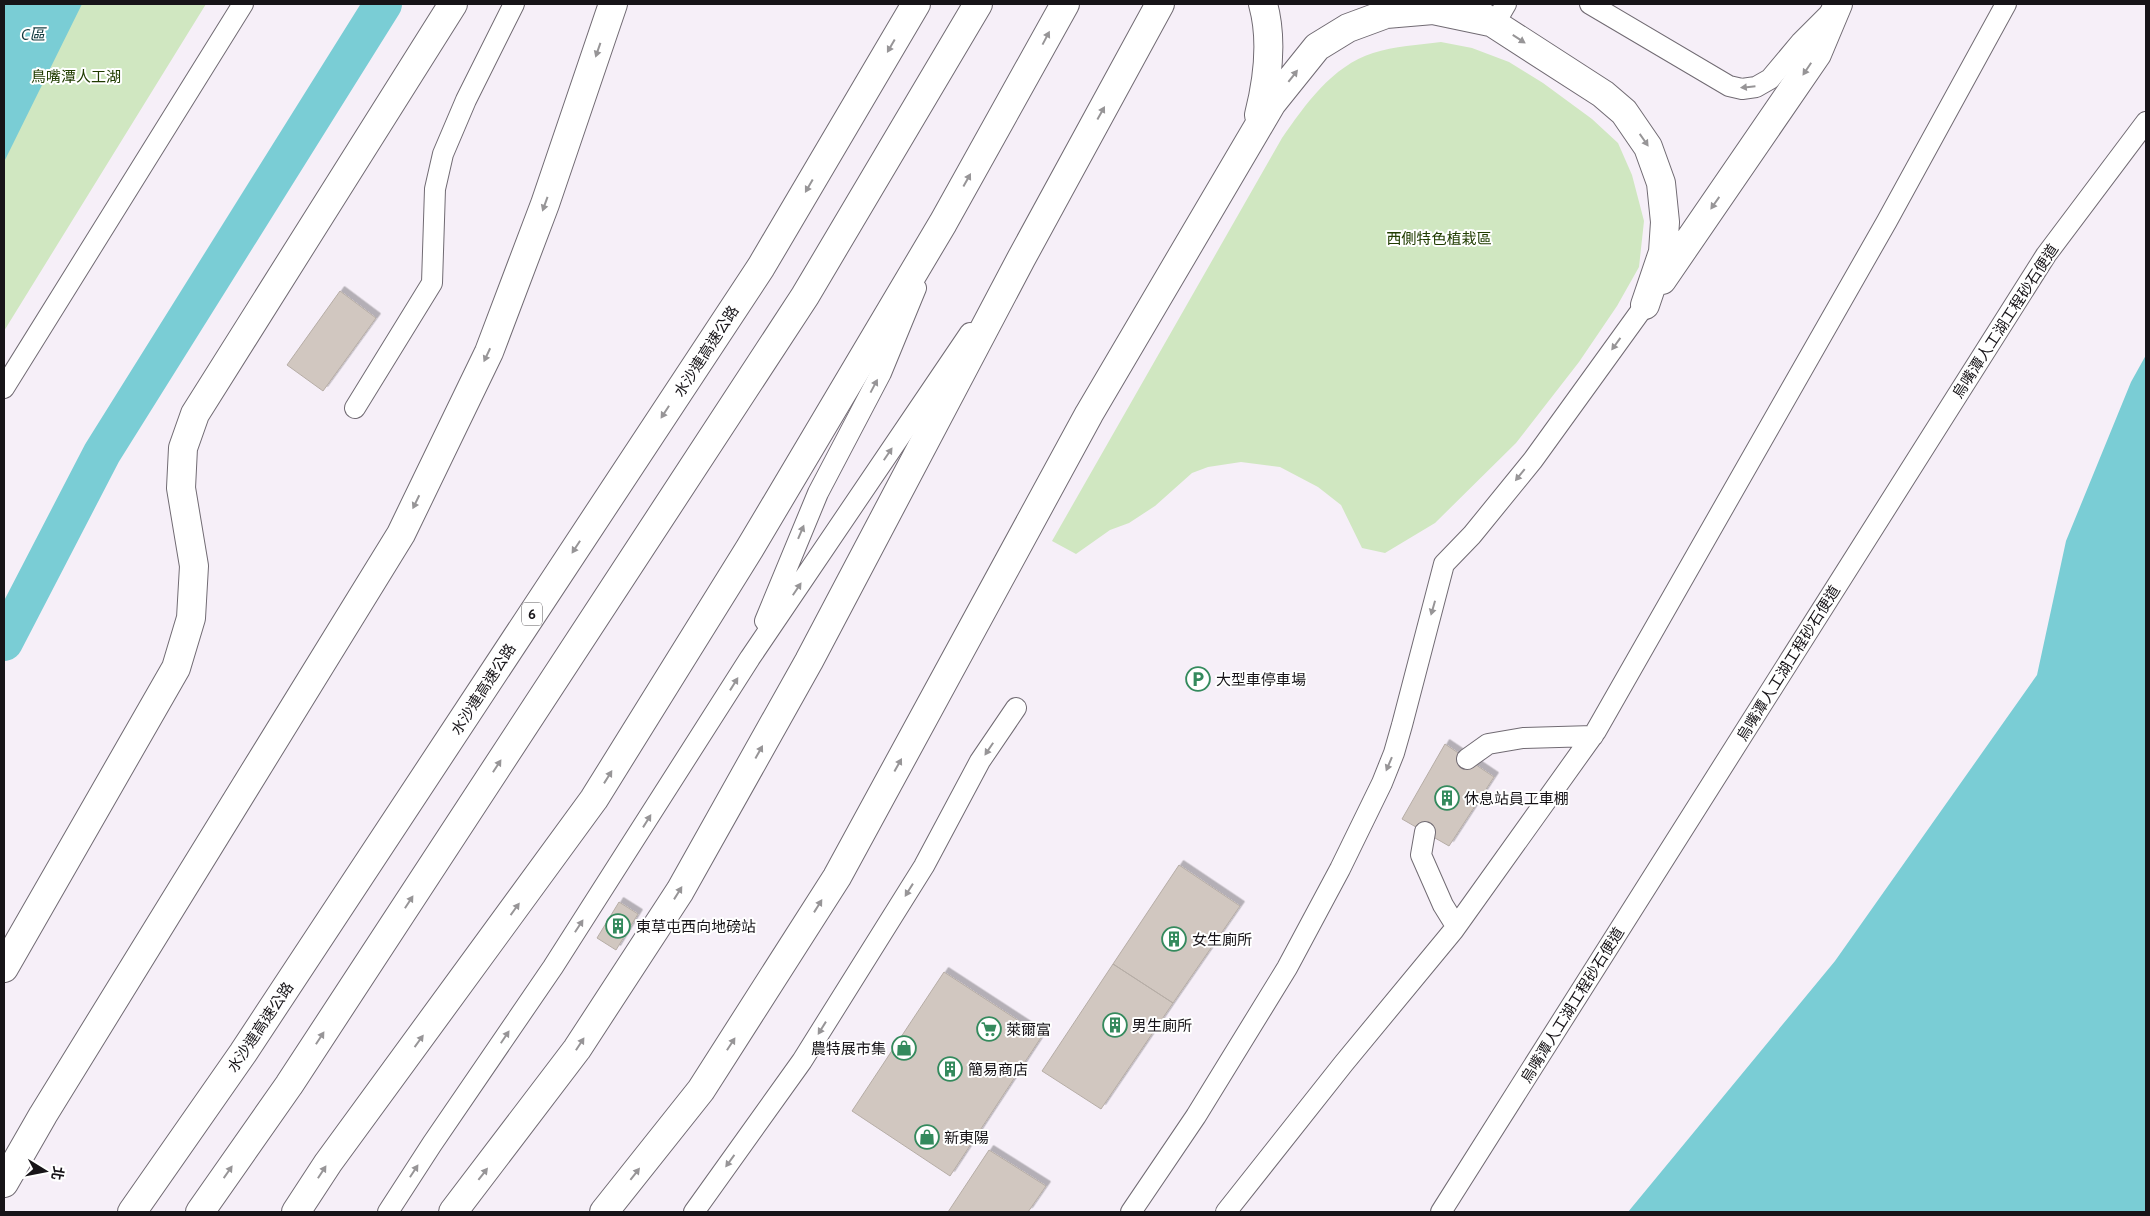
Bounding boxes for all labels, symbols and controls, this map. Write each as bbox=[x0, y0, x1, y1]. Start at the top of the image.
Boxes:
water label: C區 bbox=[21, 24, 47, 44]
one-way arrow bbox=[1042, 31, 1050, 46]
one-way arrow bbox=[1513, 34, 1526, 43]
one-way arrow bbox=[887, 38, 895, 53]
one-way arrow bbox=[593, 43, 601, 58]
one-way arrow bbox=[1802, 62, 1812, 76]
park label: 鳥嘴潭人工湖 bbox=[31, 67, 121, 86]
one-way arrow bbox=[1288, 69, 1298, 83]
one-way arrow bbox=[1740, 83, 1756, 91]
one-way arrow bbox=[1097, 106, 1106, 119]
one-way arrow bbox=[1639, 133, 1649, 147]
one-way arrow bbox=[962, 174, 971, 187]
one-way arrow bbox=[804, 179, 813, 192]
one-way arrow bbox=[1710, 196, 1720, 210]
one-way arrow bbox=[541, 197, 549, 212]
park label: 西側特色植栽區 bbox=[1386, 229, 1492, 248]
street label: 烏嘴潭人工湖工程砂石便道 bbox=[1948, 240, 2062, 402]
street label: 水沙連高速公路 bbox=[669, 302, 743, 400]
one-way arrow bbox=[1611, 338, 1621, 351]
one-way arrow bbox=[483, 348, 491, 362]
one-way arrow bbox=[870, 379, 878, 394]
one-way arrow bbox=[661, 405, 670, 418]
one-way arrow bbox=[883, 447, 893, 461]
one-way arrow bbox=[1515, 469, 1526, 482]
one-way arrow bbox=[412, 495, 420, 509]
one-way arrow bbox=[798, 525, 806, 539]
one-way arrow bbox=[571, 541, 581, 554]
one-way arrow bbox=[792, 582, 802, 595]
street label: 烏嘴潭人工湖工程砂石便道 bbox=[1732, 582, 1844, 744]
one-way arrow bbox=[1429, 601, 1437, 616]
road number: 6 bbox=[522, 602, 542, 626]
street label: 水沙連高速公路 bbox=[446, 640, 520, 738]
parking icon: 大型車停車場 bbox=[1185, 666, 1211, 692]
place label: 大型車停車場 bbox=[1216, 670, 1306, 689]
one-way arrow bbox=[729, 677, 738, 690]
one-way arrow bbox=[984, 742, 994, 756]
one-way arrow bbox=[755, 745, 763, 759]
one-way arrow bbox=[1385, 757, 1393, 772]
one-way arrow bbox=[894, 758, 903, 772]
one-way arrow bbox=[493, 759, 502, 773]
one-way arrow bbox=[603, 770, 613, 783]
building icon: 休息站員工車棚 bbox=[1434, 785, 1460, 811]
place label: 休息站員工車棚 bbox=[1464, 789, 1569, 808]
one-way arrow bbox=[642, 815, 652, 828]
one-way arrow bbox=[904, 884, 913, 897]
one-way arrow bbox=[674, 887, 683, 900]
one-way arrow bbox=[404, 895, 413, 909]
one-way arrow bbox=[814, 900, 823, 913]
one-way arrow bbox=[509, 903, 519, 916]
building icon: 東草屯西向地磅站 bbox=[605, 913, 631, 939]
place label: 東草屯西向地磅站 bbox=[636, 917, 756, 936]
one-way arrow bbox=[575, 920, 584, 933]
street label: 烏嘴潭人工湖工程砂石便道 bbox=[1516, 924, 1628, 1086]
building icon: 女生廁所 bbox=[1161, 926, 1187, 952]
place label: 女生廁所 bbox=[1192, 930, 1252, 949]
street label: 水沙連高速公路 bbox=[223, 978, 297, 1076]
building icon: 男生廁所 bbox=[1102, 1012, 1128, 1038]
supermarket icon: 萊爾富 bbox=[976, 1016, 1002, 1042]
place label: 男生廁所 bbox=[1132, 1016, 1192, 1035]
place label: 萊爾富 bbox=[1006, 1020, 1051, 1039]
one-way arrow bbox=[818, 1021, 827, 1034]
one-way arrow bbox=[500, 1030, 510, 1043]
one-way arrow bbox=[315, 1031, 324, 1045]
one-way arrow bbox=[414, 1034, 424, 1048]
shop icon: 農特展市集 bbox=[891, 1035, 917, 1061]
one-way arrow bbox=[575, 1037, 585, 1051]
one-way arrow bbox=[726, 1037, 736, 1050]
place label: 農特展市集 bbox=[811, 1039, 886, 1058]
building icon: 簡易商店 bbox=[937, 1056, 963, 1082]
place label: 簡易商店 bbox=[968, 1060, 1028, 1079]
shop icon: 新東陽 bbox=[914, 1124, 940, 1150]
place label: 新東陽 bbox=[944, 1128, 989, 1147]
north arrow bbox=[20, 1146, 70, 1196]
one-way arrow bbox=[725, 1155, 735, 1168]
text: 北 bbox=[48, 1165, 68, 1182]
one-way arrow bbox=[223, 1165, 233, 1179]
one-way arrow bbox=[318, 1165, 327, 1178]
one-way arrow bbox=[410, 1165, 419, 1178]
one-way arrow bbox=[477, 1168, 488, 1181]
one-way arrow bbox=[629, 1168, 640, 1181]

